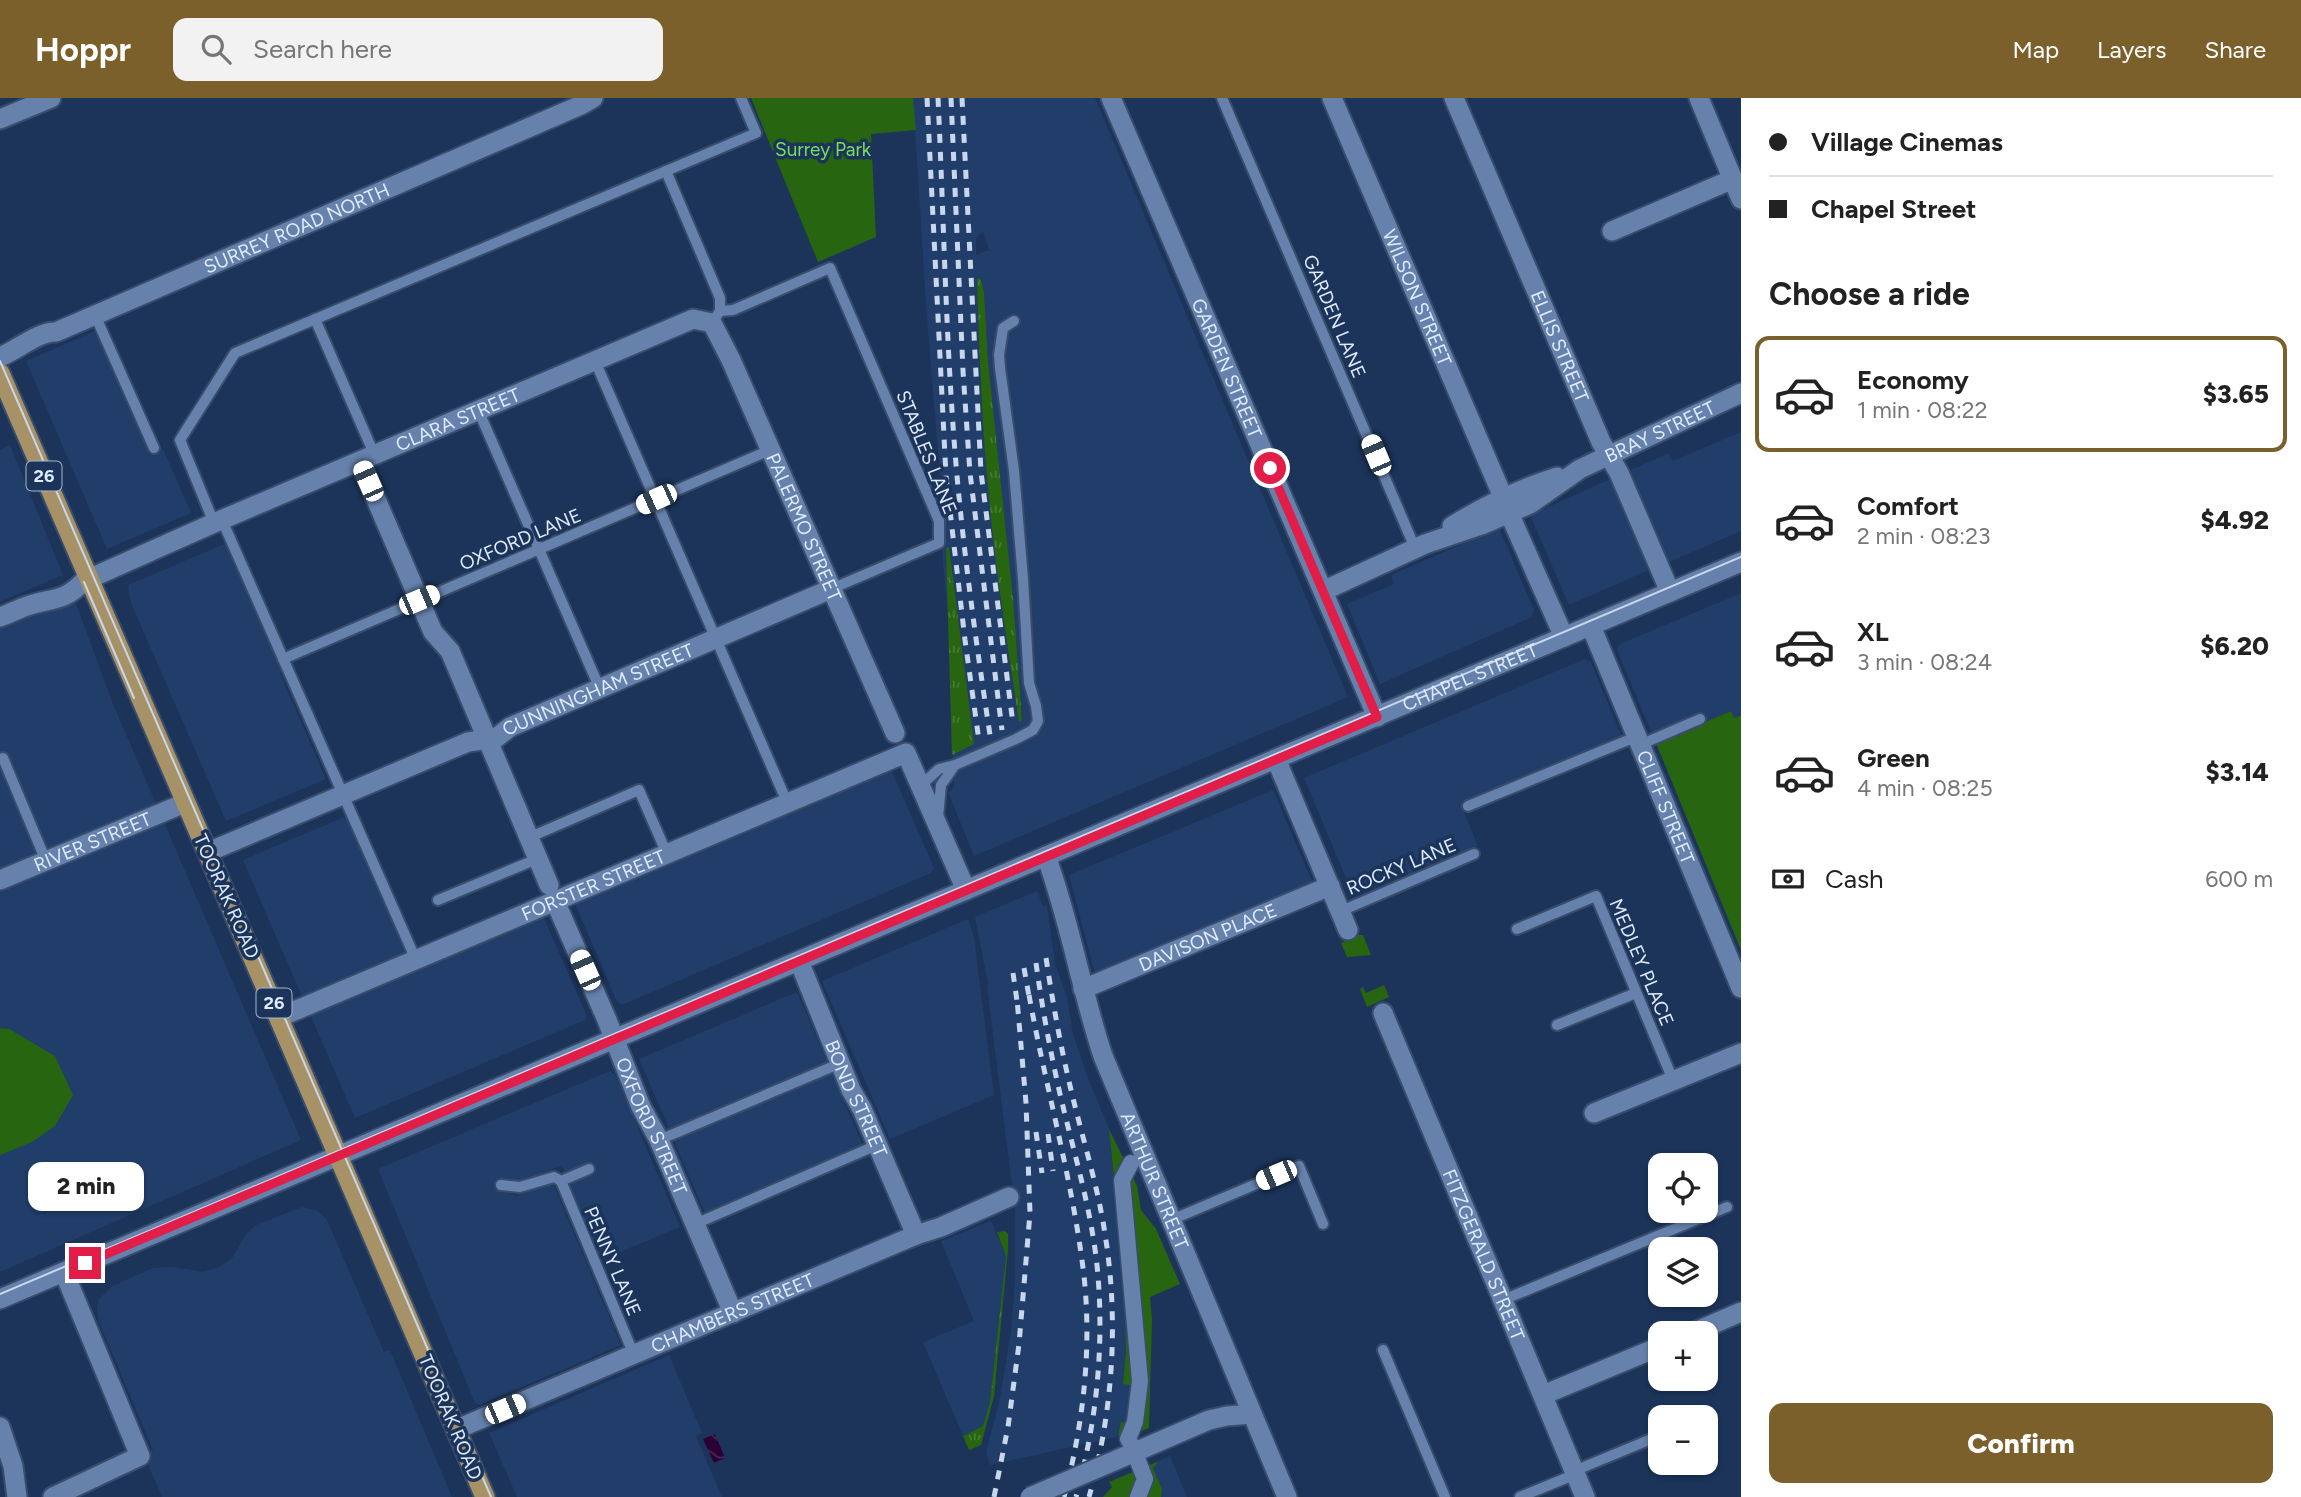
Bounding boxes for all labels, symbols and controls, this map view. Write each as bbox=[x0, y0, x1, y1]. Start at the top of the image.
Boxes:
search box bbox=[173, 18, 663, 81]
text: Hoppr bbox=[35, 30, 131, 69]
icon: search bbox=[197, 30, 235, 68]
text: Search here bbox=[253, 33, 392, 65]
text: Map bbox=[2012, 35, 2059, 64]
text: Layers bbox=[2097, 35, 2166, 64]
text: Share bbox=[2204, 35, 2266, 64]
text: Village Cinemas bbox=[1811, 126, 2003, 158]
park label: Surrey Park bbox=[775, 138, 872, 161]
street label: SURREY ROAD NORTH bbox=[200, 178, 393, 279]
text: Chapel Street bbox=[1811, 193, 1977, 225]
street label: WILSON STREET bbox=[1378, 226, 1457, 370]
street label: GARDEN LANE bbox=[1298, 251, 1371, 381]
text: Choose a ride bbox=[1769, 275, 1970, 313]
street label: ELLIS STREET bbox=[1526, 287, 1594, 406]
street label: GARDEN STREET bbox=[1186, 295, 1267, 442]
icon: car bbox=[1773, 363, 1836, 426]
text: Economy bbox=[1857, 364, 1969, 396]
text: $3.65 bbox=[2203, 378, 2269, 410]
street label: CLARA STREET bbox=[392, 383, 524, 456]
street label: STABLES LANE bbox=[891, 387, 962, 517]
street label: BRAY STREET bbox=[1601, 396, 1719, 468]
text: 1 min · 08:22 bbox=[1857, 396, 1988, 424]
car bbox=[1359, 432, 1394, 478]
street label: PALERMO STREET bbox=[761, 449, 847, 605]
route start bbox=[1254, 452, 1286, 484]
car bbox=[350, 458, 387, 504]
road number: 26 bbox=[26, 462, 61, 490]
car bbox=[633, 481, 680, 517]
icon: car bbox=[1773, 489, 1836, 552]
text: Comfort bbox=[1857, 490, 1959, 522]
street label: OXFORD LANE bbox=[456, 504, 584, 575]
text: $4.92 bbox=[2201, 504, 2269, 536]
text: 2 min · 08:23 bbox=[1857, 522, 1991, 550]
car bbox=[396, 582, 443, 618]
icon: car bbox=[1773, 615, 1836, 678]
text: XL bbox=[1857, 616, 1889, 648]
text: $6.20 bbox=[2200, 630, 2269, 662]
street label: CUNNINGHAM STREET bbox=[497, 638, 698, 741]
street label: CHAPEL STREET bbox=[1399, 638, 1542, 716]
text: 3 min · 08:24 bbox=[1857, 648, 1992, 676]
icon: car bbox=[1773, 741, 1836, 804]
text: Green bbox=[1857, 742, 1930, 774]
street label: CLIFF STREET bbox=[1632, 747, 1700, 868]
text: $3.14 bbox=[2205, 756, 2269, 788]
text: 4 min · 08:25 bbox=[1857, 774, 1993, 802]
street label: RIVER STREET bbox=[30, 807, 155, 877]
street label: TOORAK ROAD bbox=[189, 830, 264, 962]
street label: ROCKY LANE bbox=[1343, 833, 1459, 900]
street label: FORSTER STREET bbox=[518, 845, 669, 926]
icon: cash bbox=[1769, 860, 1807, 898]
text: Cash bbox=[1825, 863, 1884, 895]
text: 600 m bbox=[2205, 865, 2273, 893]
street label: MEDLEY PLACE bbox=[1604, 895, 1679, 1029]
street label: DAVISON PLACE bbox=[1135, 898, 1280, 977]
car bbox=[567, 947, 604, 993]
road number: 26 bbox=[256, 988, 292, 1018]
street label: BOND STREET bbox=[820, 1037, 892, 1161]
street label: OXFORD STREET bbox=[611, 1054, 692, 1199]
street label: ARTHUR STREET bbox=[1116, 1109, 1194, 1253]
map controls bbox=[1648, 1153, 1718, 1475]
button: locate bbox=[1648, 1153, 1718, 1223]
car bbox=[1253, 1157, 1300, 1193]
callout: 2 min bbox=[27, 1162, 143, 1210]
street label: FITZGERALD STREET bbox=[1438, 1166, 1530, 1345]
text: 2 min bbox=[57, 1172, 115, 1200]
street label: PENNY LANE bbox=[579, 1203, 646, 1319]
button: layers bbox=[1648, 1237, 1718, 1307]
route end bbox=[69, 1247, 101, 1279]
street label: CHAMBERS STREET bbox=[647, 1268, 818, 1358]
button: + bbox=[1648, 1321, 1718, 1391]
street label: TOORAK ROAD bbox=[414, 1351, 487, 1483]
car bbox=[482, 1391, 529, 1427]
button: Confirm bbox=[1769, 1403, 2273, 1483]
button: − bbox=[1648, 1405, 1718, 1475]

